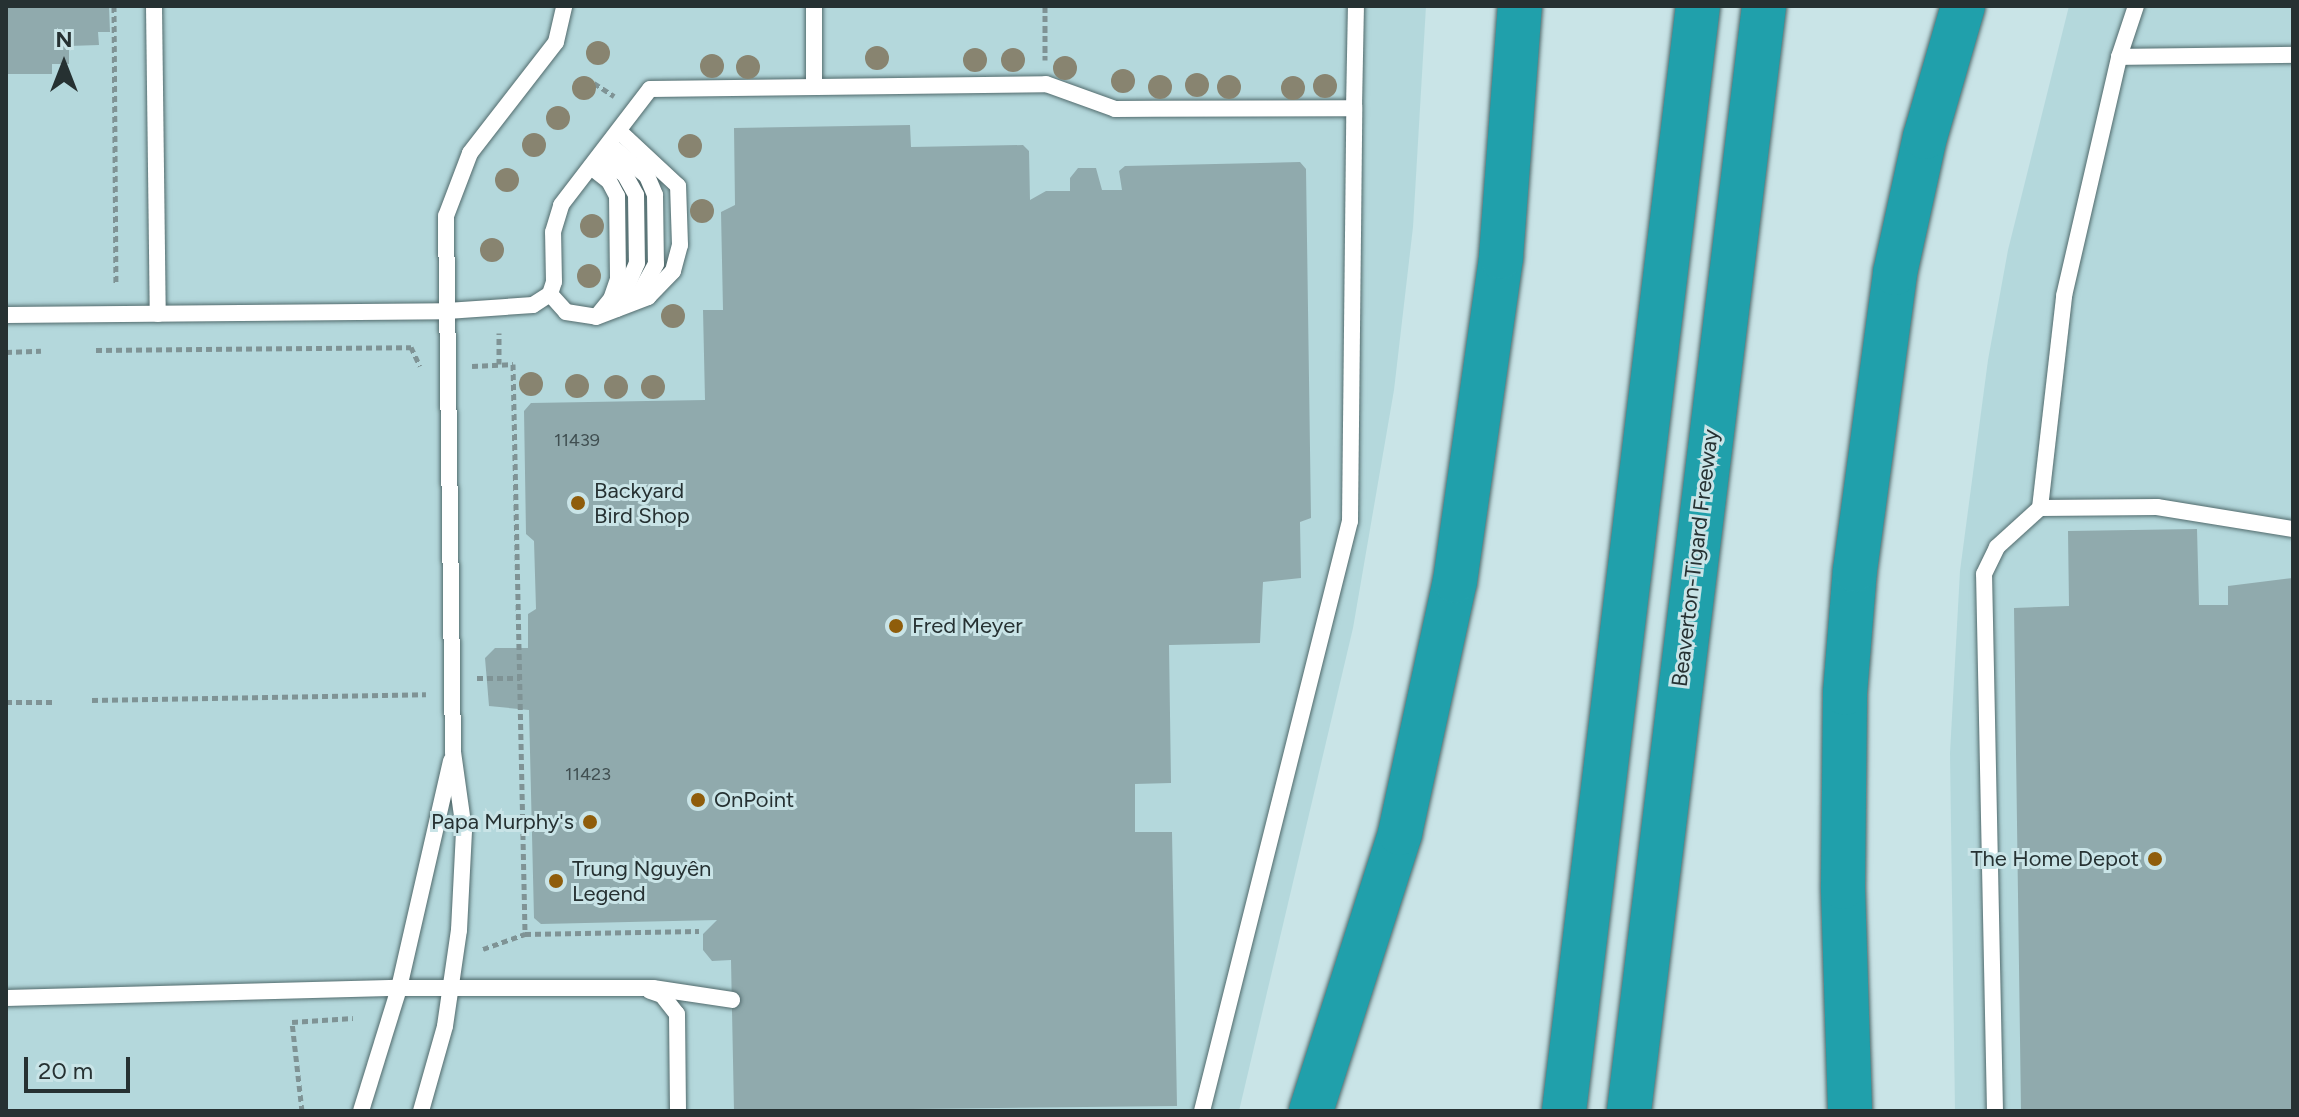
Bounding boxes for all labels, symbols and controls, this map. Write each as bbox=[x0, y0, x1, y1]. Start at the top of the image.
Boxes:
north arrow bbox=[24, 24, 104, 104]
text: N bbox=[55, 26, 73, 53]
street label: Beaverton-Tigard Freeway bbox=[1666, 428, 1724, 688]
house number: 11439 bbox=[554, 429, 600, 451]
place label: Backyard Bird Shop bbox=[594, 477, 690, 528]
marker: Backyard Bird Shop bbox=[569, 494, 587, 512]
place label: Fred Meyer bbox=[912, 613, 1023, 639]
marker: Fred Meyer bbox=[887, 617, 905, 635]
house number: 11423 bbox=[565, 763, 611, 785]
place label: OnPoint bbox=[714, 787, 794, 813]
marker: OnPoint bbox=[689, 791, 707, 809]
place label: Papa Murphy's bbox=[431, 809, 574, 835]
marker: Papa Murphy's bbox=[581, 813, 599, 831]
place label: The Home Depot bbox=[1970, 846, 2139, 872]
marker: The Home Depot bbox=[2146, 850, 2164, 868]
place label: Trung Nguyên Legend bbox=[572, 855, 711, 906]
marker: Trung Nguyên Legend bbox=[547, 872, 565, 890]
scale bar bbox=[28, 1041, 134, 1091]
text: 20 m bbox=[38, 1056, 93, 1085]

